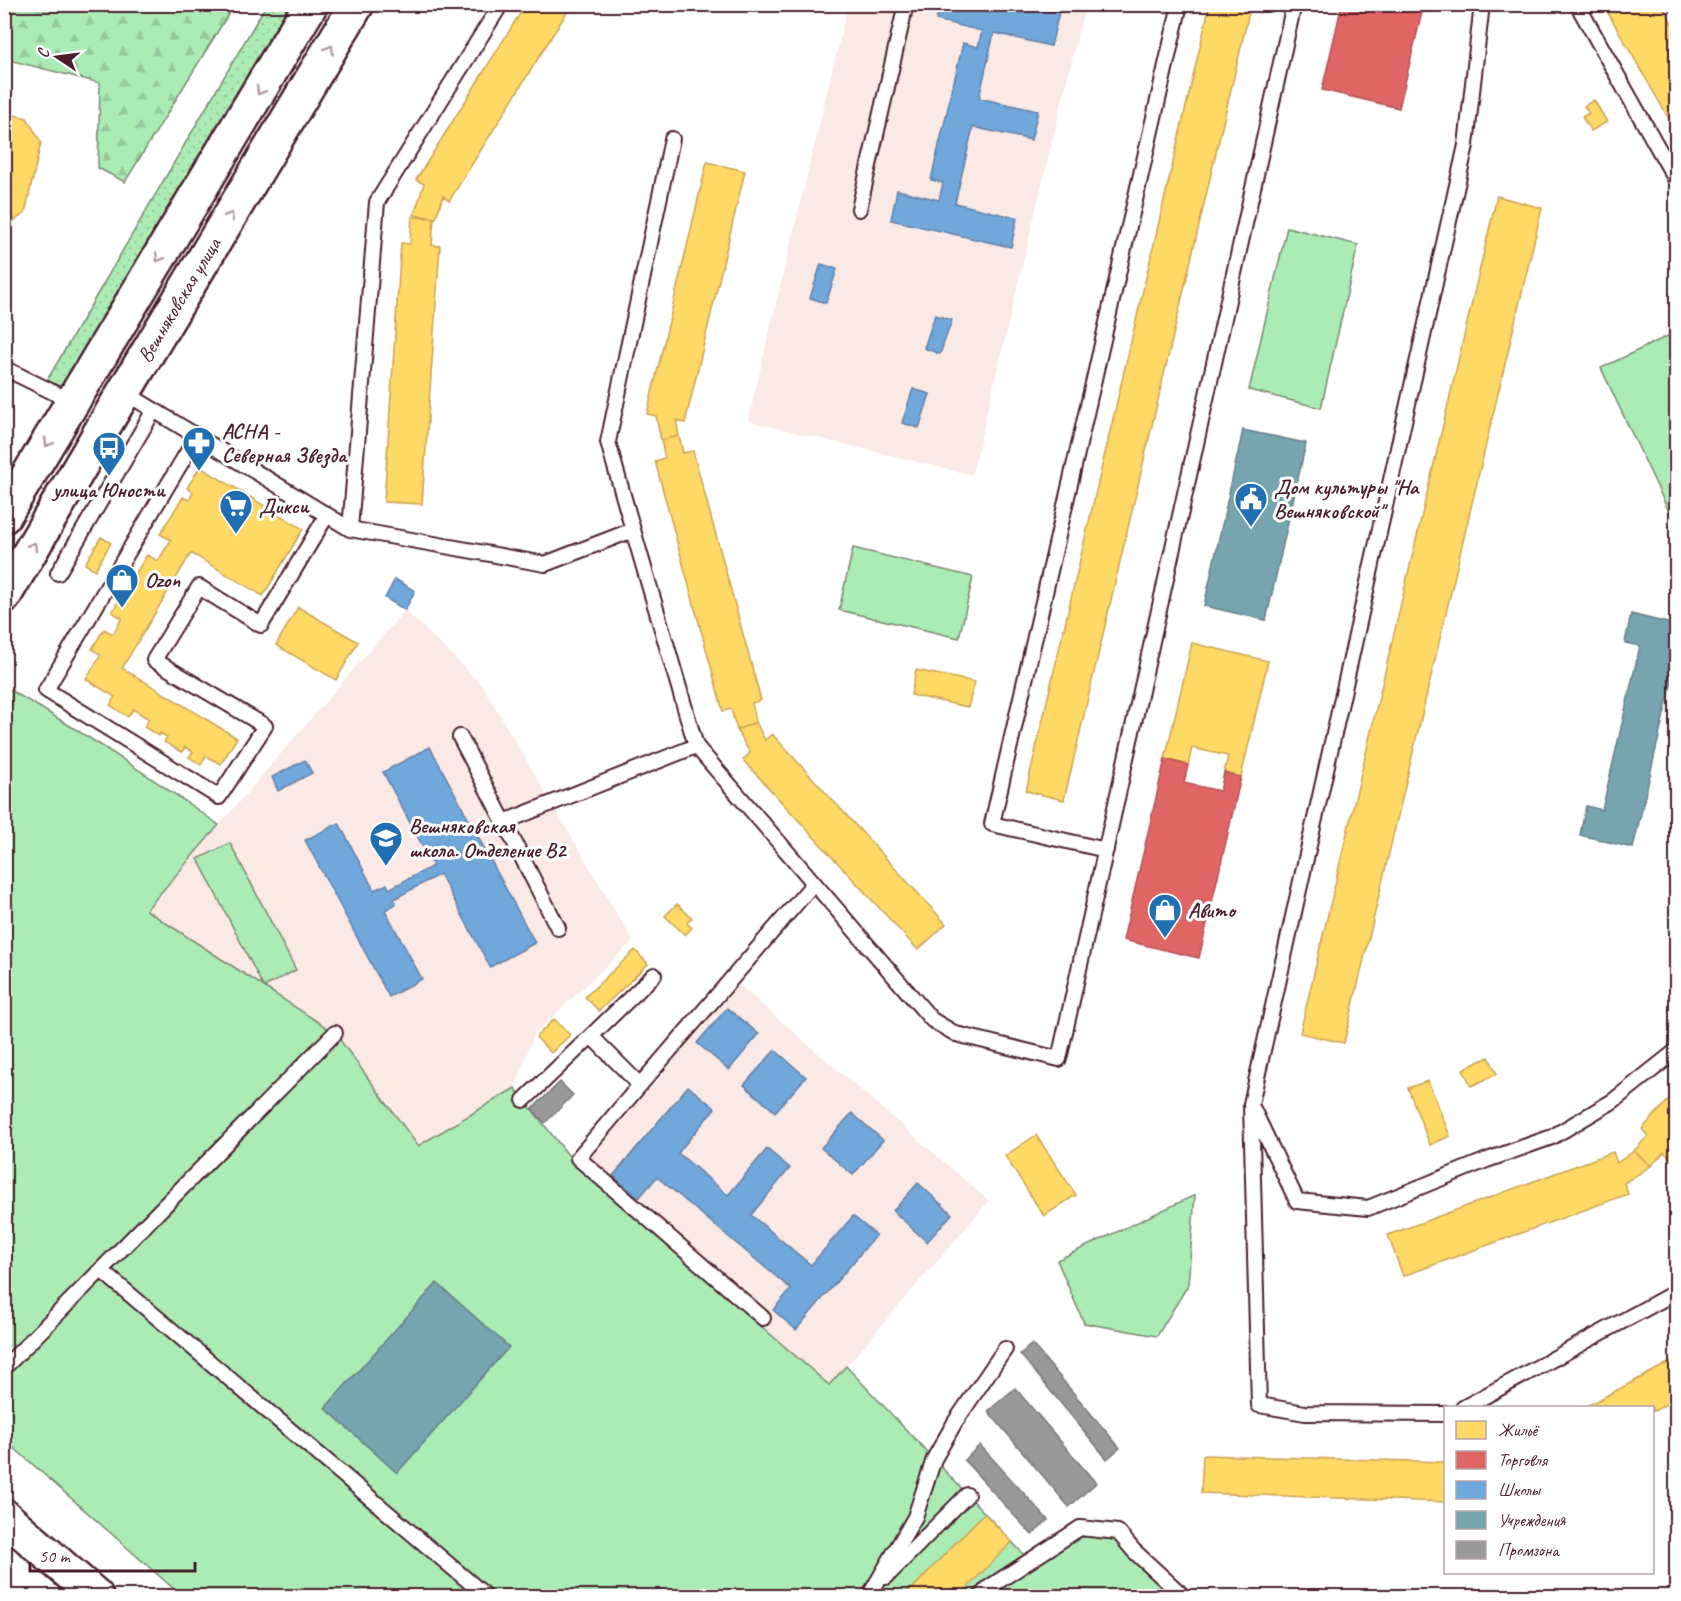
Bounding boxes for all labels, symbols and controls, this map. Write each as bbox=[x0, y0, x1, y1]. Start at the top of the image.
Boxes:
north arrow bbox=[27, 27, 87, 87]
one-way arrow bbox=[323, 45, 335, 55]
text: С bbox=[33, 46, 54, 60]
one-way arrow bbox=[255, 85, 267, 95]
one-way arrow bbox=[222, 212, 234, 222]
street label: Вешняковская улица bbox=[132, 232, 227, 367]
one-way arrow bbox=[155, 252, 167, 262]
place label: АСНА - Северная Звезда bbox=[222, 418, 348, 469]
pharmacy icon: АСНА - Северная Звезда bbox=[181, 425, 217, 472]
bus stop icon: улица Юности bbox=[91, 430, 127, 477]
one-way arrow bbox=[44, 437, 56, 447]
place label: Дом культуры "На Вешняковской" bbox=[1274, 474, 1420, 524]
place label: улица Юности bbox=[51, 477, 167, 503]
public building icon: Дом культуры "На Вешняковской" bbox=[1233, 481, 1269, 528]
supermarket icon: Дикси bbox=[218, 488, 254, 535]
place label: Дикси bbox=[259, 493, 311, 519]
one-way arrow bbox=[26, 542, 38, 552]
shop icon: Ozon bbox=[104, 562, 140, 609]
place label: Ozon bbox=[145, 567, 180, 593]
place label: Вешняковская школа. Отделение В2 bbox=[409, 813, 568, 863]
school or university icon: Вешняковская школа. Отделение В2 bbox=[368, 820, 404, 867]
shop icon: Авито bbox=[1147, 892, 1183, 939]
place label: Авито bbox=[1188, 897, 1238, 923]
legend bbox=[1444, 1406, 1654, 1574]
text: Жильё bbox=[1498, 1419, 1540, 1441]
text: Торговля bbox=[1498, 1449, 1549, 1471]
text: Школы bbox=[1498, 1479, 1542, 1501]
text: Учреждения bbox=[1498, 1509, 1567, 1531]
scale bar bbox=[30, 1535, 195, 1573]
text: Промзона bbox=[1498, 1539, 1560, 1561]
text: 50 m bbox=[39, 1545, 72, 1567]

